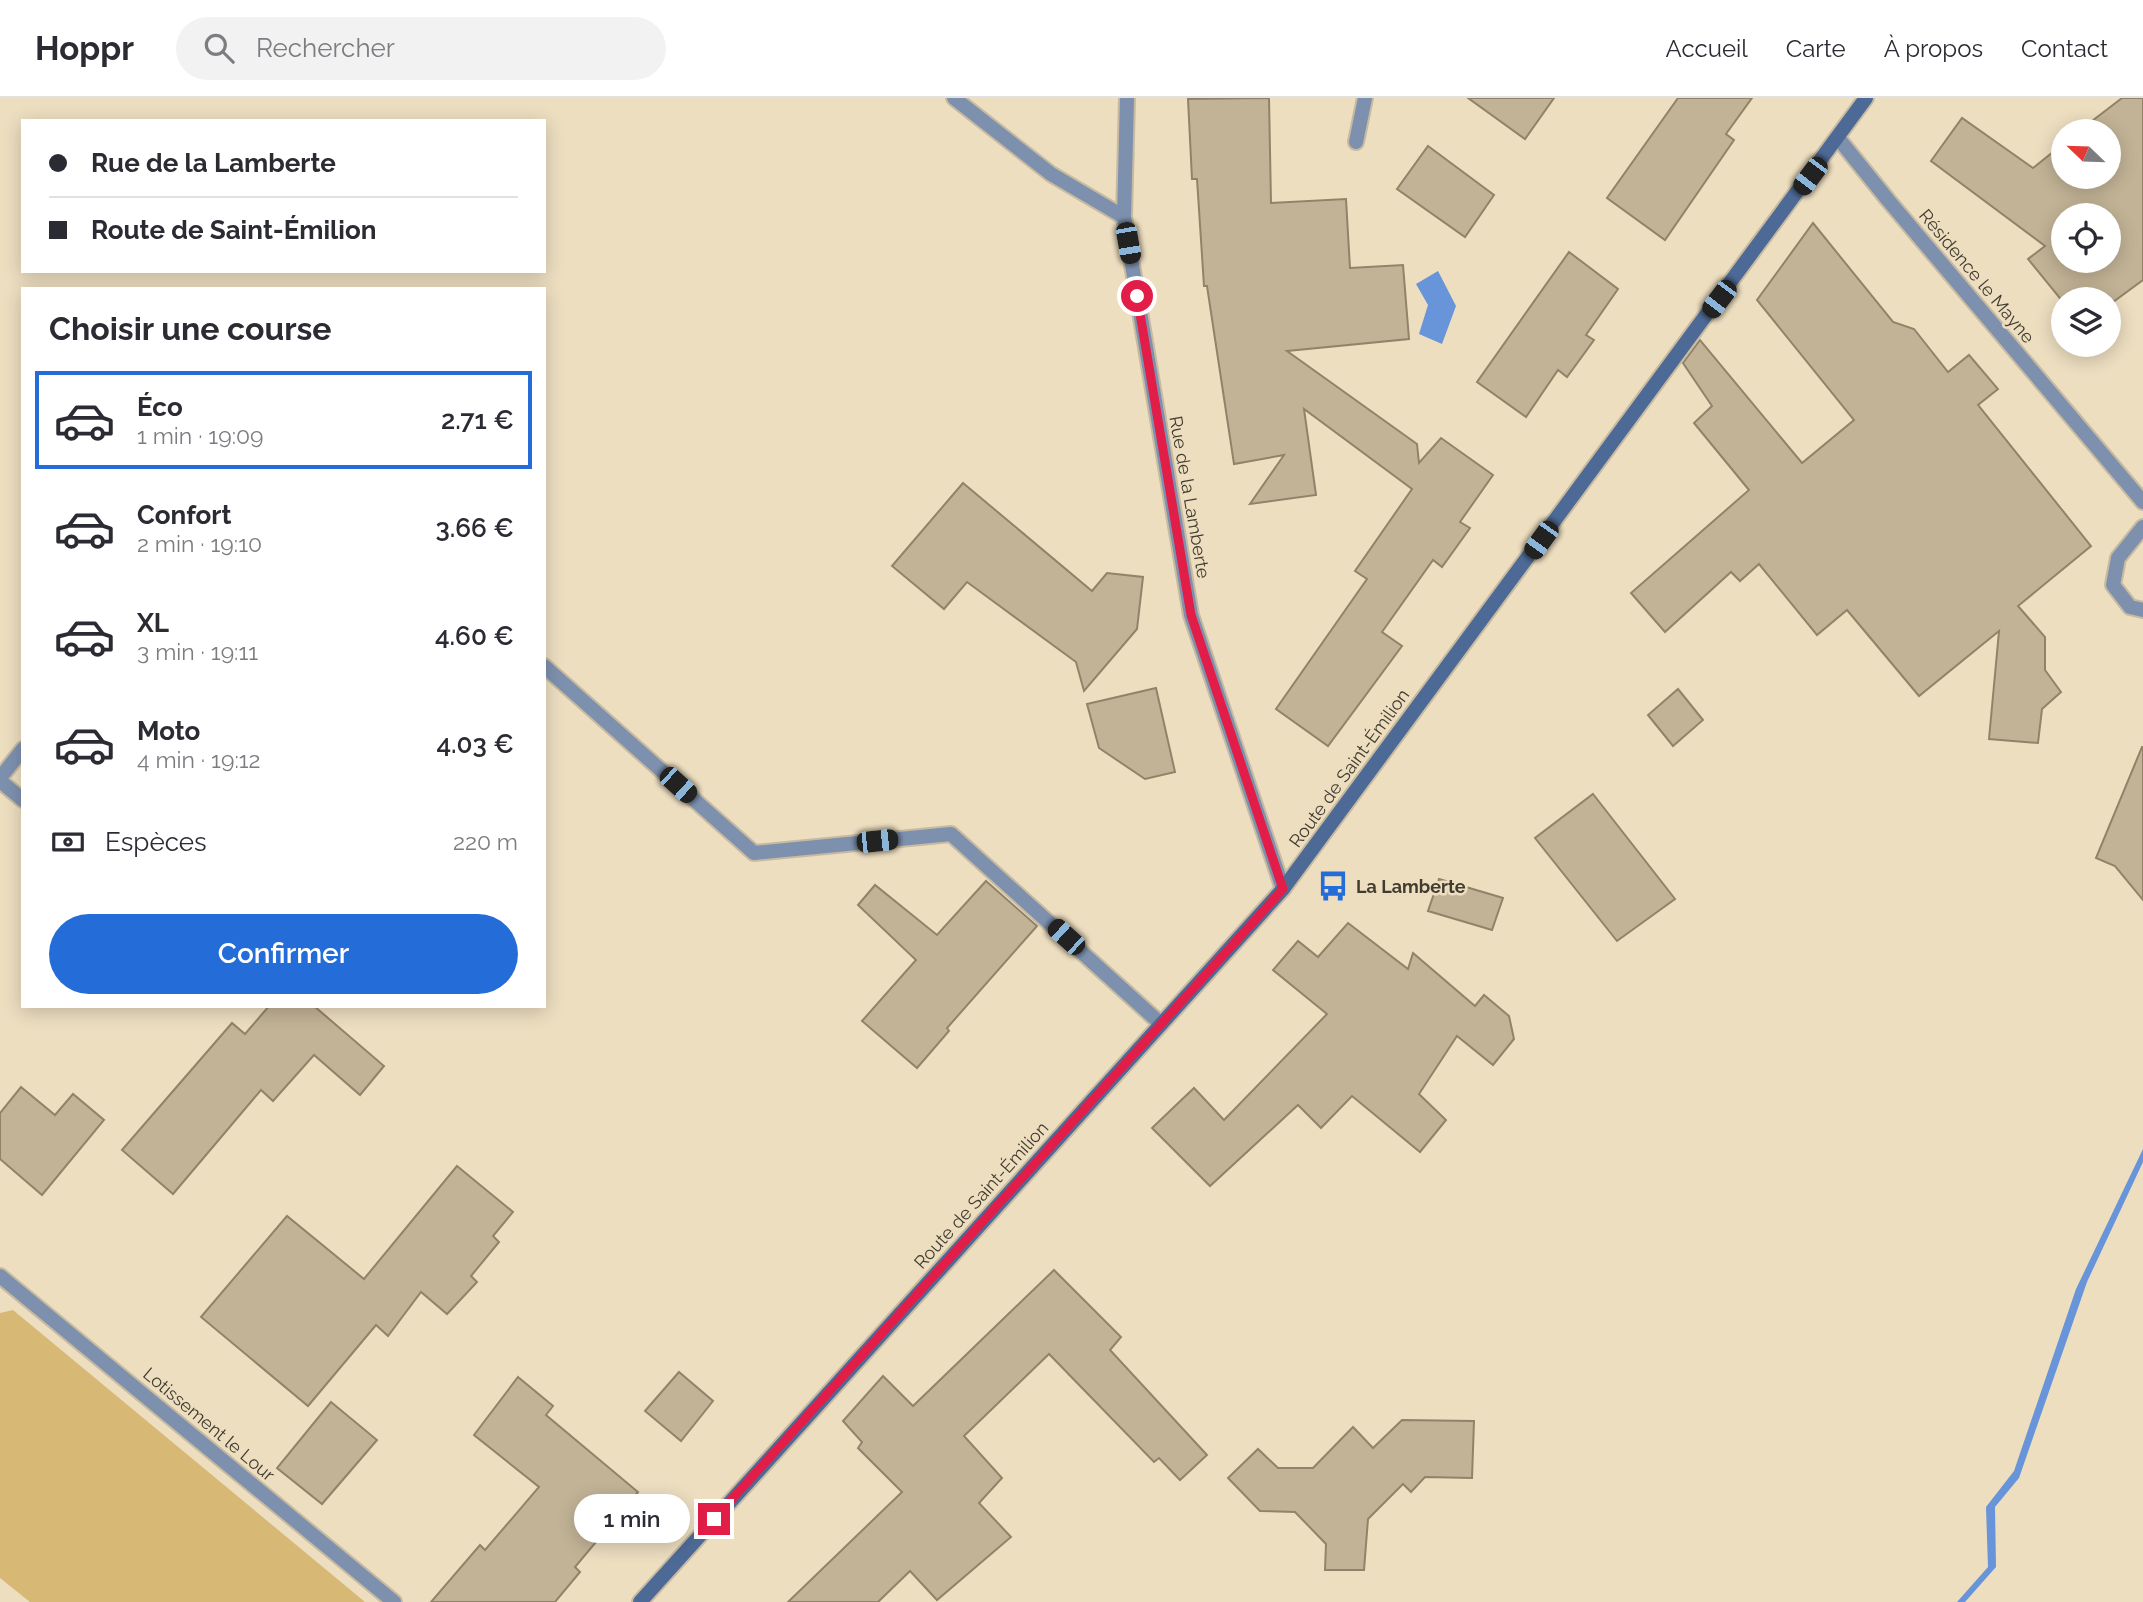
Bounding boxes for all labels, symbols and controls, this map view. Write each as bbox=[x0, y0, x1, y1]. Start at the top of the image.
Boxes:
search box bbox=[176, 17, 666, 80]
text: Hoppr bbox=[35, 29, 134, 68]
icon: search bbox=[200, 29, 238, 67]
text: Rechercher bbox=[256, 33, 395, 63]
text: Accueil bbox=[1666, 34, 1748, 63]
text: Carte bbox=[1786, 34, 1846, 63]
text: À propos bbox=[1884, 34, 1983, 63]
text: Contact bbox=[2021, 34, 2108, 63]
north arrow bbox=[2051, 119, 2121, 189]
map controls bbox=[2051, 119, 2121, 357]
text: Rue de la Lamberte bbox=[91, 148, 336, 178]
car bbox=[1789, 153, 1832, 199]
button: locate bbox=[2051, 203, 2121, 273]
street label: Résidence le Mayne bbox=[1915, 205, 2039, 347]
text: Route de Saint-Émilion bbox=[91, 215, 376, 245]
car bbox=[1115, 220, 1142, 266]
car bbox=[1698, 276, 1741, 322]
route start bbox=[1121, 280, 1153, 312]
button: layers bbox=[2051, 287, 2121, 357]
text: Choisir une course bbox=[49, 310, 332, 347]
icon: car bbox=[53, 389, 116, 452]
text: Éco bbox=[137, 392, 183, 422]
text: 2.71 € bbox=[441, 405, 514, 435]
street label: Rue de la Lamberte bbox=[1165, 414, 1215, 580]
text: 1 min · 19:09 bbox=[137, 422, 264, 449]
icon: car bbox=[53, 497, 116, 560]
text: Confort bbox=[137, 500, 231, 530]
text: 3.66 € bbox=[435, 513, 514, 543]
car bbox=[1521, 517, 1562, 563]
text: 2 min · 19:10 bbox=[137, 530, 262, 557]
icon: car bbox=[53, 605, 116, 668]
text: XL bbox=[137, 608, 169, 638]
text: 4.60 € bbox=[435, 621, 514, 651]
text: 3 min · 19:11 bbox=[137, 638, 258, 665]
street label: Route de Saint-Émilion bbox=[1284, 684, 1413, 851]
icon: car bbox=[53, 713, 116, 776]
text: Moto bbox=[137, 716, 200, 746]
text: 4.03 € bbox=[436, 729, 514, 759]
text: 4 min · 19:12 bbox=[137, 746, 261, 773]
car bbox=[656, 763, 701, 807]
icon: cash bbox=[49, 823, 87, 861]
text: Espèces bbox=[105, 827, 207, 857]
text: 220 m bbox=[453, 828, 518, 855]
car bbox=[856, 828, 899, 854]
bus stop icon: La Lamberte bbox=[1316, 869, 1350, 903]
place label: La Lamberte bbox=[1356, 876, 1466, 897]
button: Confirmer bbox=[49, 914, 518, 994]
car bbox=[1044, 915, 1089, 959]
street label: Route de Saint-Émilion bbox=[909, 1117, 1052, 1273]
street label: Lotissement le Lour bbox=[139, 1363, 279, 1485]
callout: 1 min bbox=[574, 1494, 690, 1544]
route end bbox=[698, 1503, 730, 1535]
text: 1 min bbox=[603, 1505, 661, 1532]

